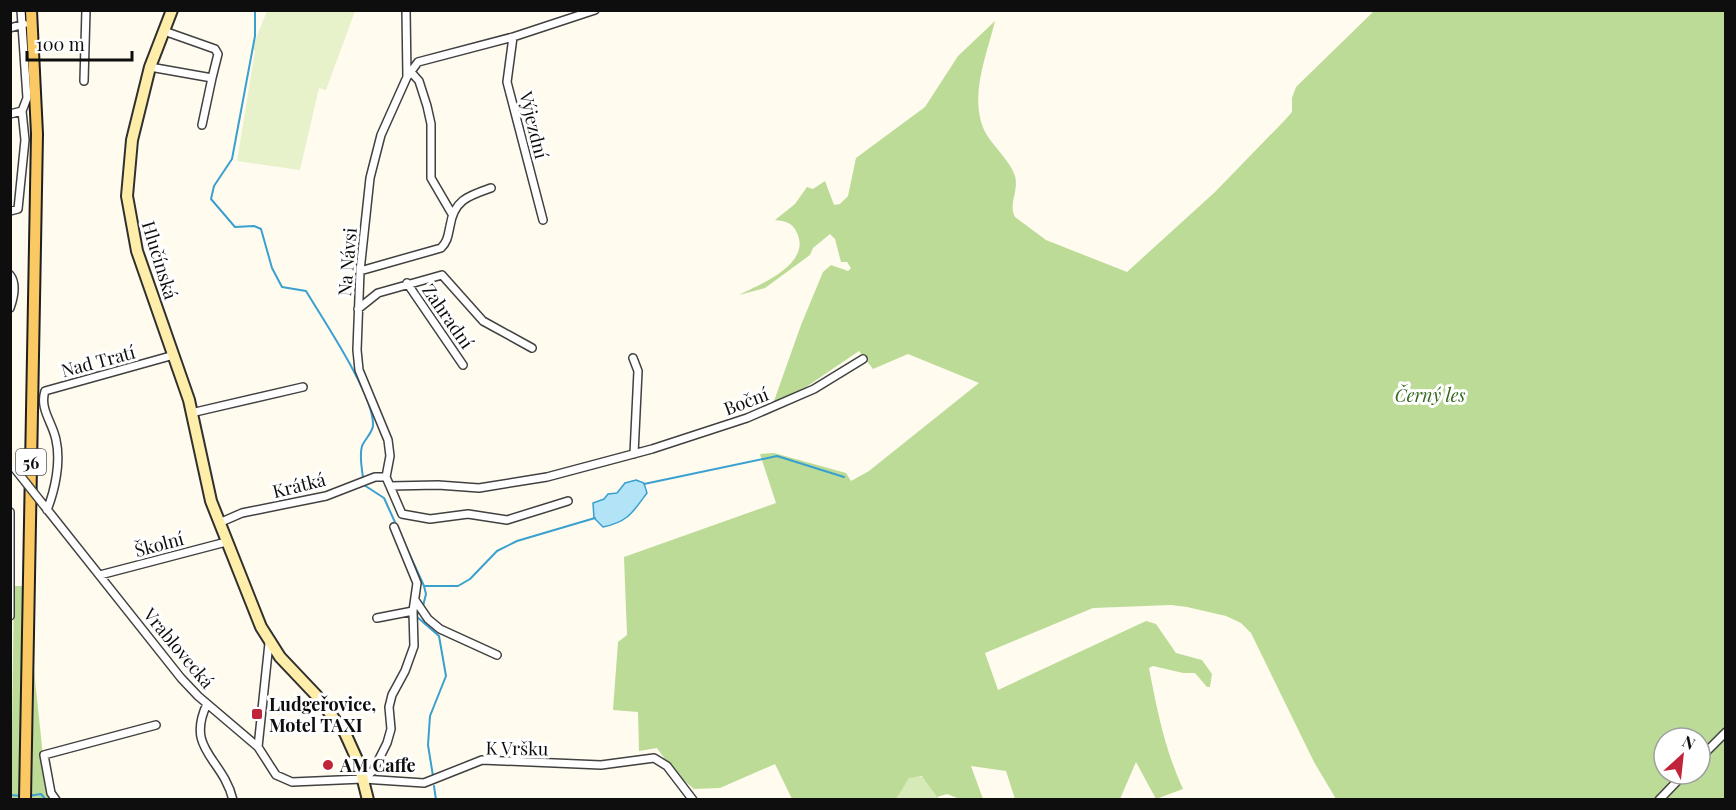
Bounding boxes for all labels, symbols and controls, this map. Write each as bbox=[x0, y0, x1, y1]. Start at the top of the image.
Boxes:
scale bar bbox=[27, 24, 132, 62]
text: 100 m bbox=[36, 32, 85, 56]
street label: Výjezdní bbox=[514, 88, 554, 161]
street label: Hlučínská bbox=[137, 218, 183, 302]
street label: Na Návsi bbox=[332, 227, 362, 297]
street label: Zahradní bbox=[417, 279, 479, 353]
street label: Nad Tratí bbox=[58, 340, 138, 382]
street label: Boční bbox=[720, 382, 772, 420]
park label: Černý les bbox=[1395, 383, 1465, 407]
road number: 56 bbox=[16, 449, 46, 475]
street label: Krátká bbox=[270, 467, 328, 503]
street label: Školní bbox=[132, 526, 186, 562]
street label: Vrablovecká bbox=[138, 602, 220, 693]
place label: Ludgeřovice, Motel TAXI bbox=[269, 692, 376, 737]
marker: Ludgeřovice, Motel TAXI bbox=[250, 707, 264, 721]
north arrow bbox=[1652, 726, 1712, 786]
text: N bbox=[1679, 730, 1699, 754]
street label: K Vršku bbox=[485, 735, 549, 761]
place label: AM Caffe bbox=[339, 753, 416, 777]
marker: AM Caffe bbox=[321, 758, 335, 772]

